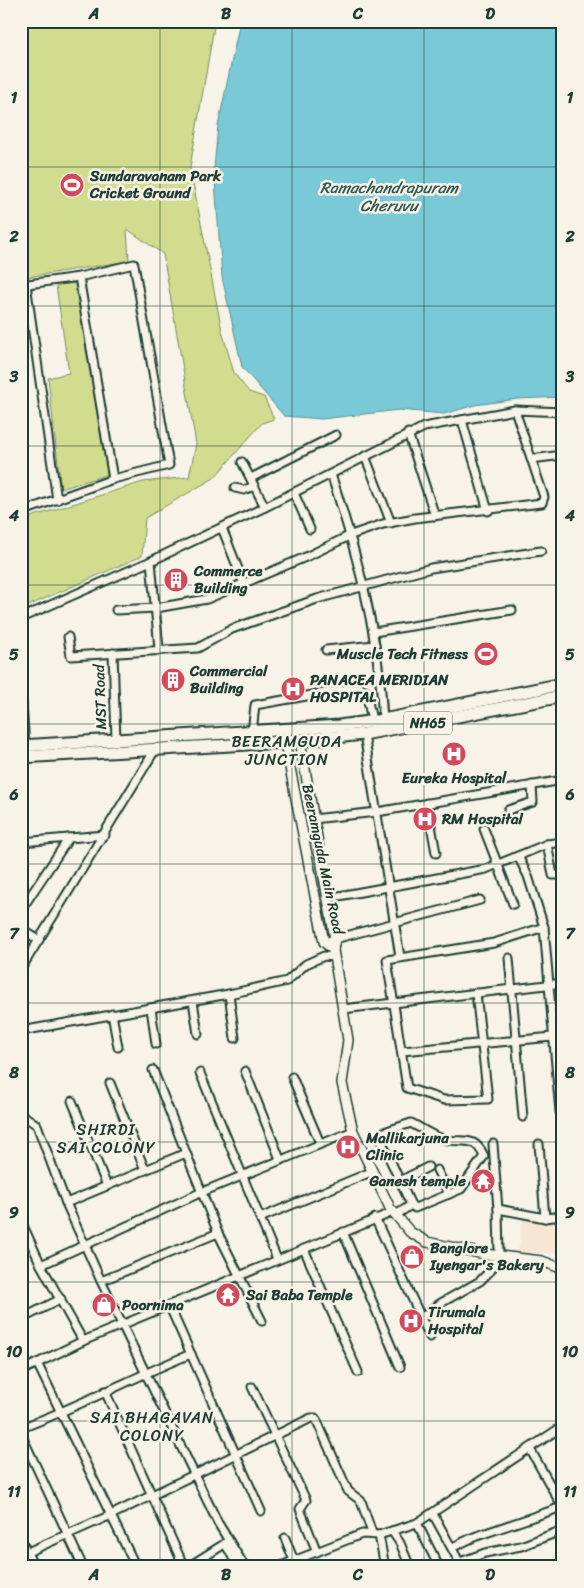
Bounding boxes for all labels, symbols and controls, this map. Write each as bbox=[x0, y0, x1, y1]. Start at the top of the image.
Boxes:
text: A bbox=[88, 0, 99, 28]
text: B bbox=[221, 0, 232, 28]
text: C bbox=[352, 0, 364, 28]
text: D bbox=[485, 0, 495, 28]
text: 1 bbox=[11, 83, 18, 112]
text: 1 bbox=[567, 83, 574, 112]
place label: Sundaravanam Park Cricket Ground bbox=[89, 163, 222, 206]
sports icon: Sundaravanam Park Cricket Ground bbox=[59, 172, 85, 198]
water label: Ramachandrapuram Cheruvu bbox=[320, 173, 460, 220]
text: 2 bbox=[8, 222, 19, 251]
text: 2 bbox=[564, 222, 575, 251]
text: 3 bbox=[9, 362, 19, 391]
text: 3 bbox=[565, 362, 575, 391]
text: 4 bbox=[8, 501, 19, 530]
text: 4 bbox=[564, 501, 575, 530]
place label: Commerce Building bbox=[193, 558, 263, 601]
building icon: Commerce Building bbox=[163, 567, 189, 593]
text: 5 bbox=[9, 640, 19, 669]
text: 5 bbox=[565, 640, 575, 669]
place label: Muscle Tech Fitness bbox=[336, 641, 469, 667]
sports icon: Muscle Tech Fitness bbox=[473, 641, 499, 667]
place label: Commercial Building bbox=[189, 658, 268, 701]
street label: MST Road bbox=[86, 663, 114, 730]
building icon: Commercial Building bbox=[160, 667, 186, 693]
place label: PANACEA MERIDIAN HOSPITAL bbox=[309, 667, 449, 710]
hospital icon: PANACEA MERIDIAN HOSPITAL bbox=[280, 676, 306, 702]
road number: NH65 bbox=[404, 711, 452, 734]
district label: BEERAMGUDA JUNCTION bbox=[232, 727, 342, 774]
hospital icon: Eureka Hospital bbox=[441, 741, 467, 767]
place label: Eureka Hospital bbox=[402, 765, 507, 791]
text: 6 bbox=[8, 780, 19, 809]
text: 6 bbox=[564, 780, 575, 809]
street label: Beeramguda Main Road bbox=[294, 781, 352, 938]
hospital icon: RM Hospital bbox=[412, 806, 438, 832]
place label: RM Hospital bbox=[441, 806, 524, 832]
text: 7 bbox=[9, 919, 20, 948]
text: 7 bbox=[565, 919, 576, 948]
text: 8 bbox=[8, 1058, 19, 1087]
text: 8 bbox=[564, 1058, 575, 1087]
district label: SHIRDI SAI COLONY bbox=[56, 1115, 156, 1162]
place label: Mallikarjuna Clinic bbox=[365, 1125, 449, 1168]
hospital icon: Mallikarjuna Clinic bbox=[335, 1134, 361, 1160]
place label: Ganesh temple bbox=[368, 1168, 466, 1194]
temple icon: Ganesh temple bbox=[470, 1168, 496, 1194]
text: 9 bbox=[9, 1198, 19, 1227]
text: 9 bbox=[565, 1198, 575, 1227]
place label: Banglore Iyengar's Bakery bbox=[429, 1235, 545, 1278]
shop icon: Banglore Iyengar's Bakery bbox=[399, 1244, 425, 1270]
temple icon: Sai Baba Temple bbox=[215, 1282, 241, 1308]
place label: Sai Baba Temple bbox=[245, 1282, 353, 1308]
shop icon: Poornima bbox=[91, 1292, 117, 1318]
place label: Poornima bbox=[122, 1292, 184, 1318]
place label: Tirumala Hospital bbox=[427, 1299, 486, 1342]
hospital icon: Tirumala Hospital bbox=[398, 1308, 424, 1334]
text: 10 bbox=[6, 1337, 22, 1366]
text: 10 bbox=[562, 1337, 578, 1366]
district label: SAI BHAGAVAN COLONY bbox=[90, 1403, 214, 1450]
text: 11 bbox=[7, 1477, 21, 1506]
text: 11 bbox=[563, 1477, 577, 1506]
text: A bbox=[88, 1560, 99, 1588]
text: B bbox=[221, 1560, 232, 1588]
text: C bbox=[352, 1560, 364, 1588]
text: D bbox=[485, 1560, 495, 1588]

